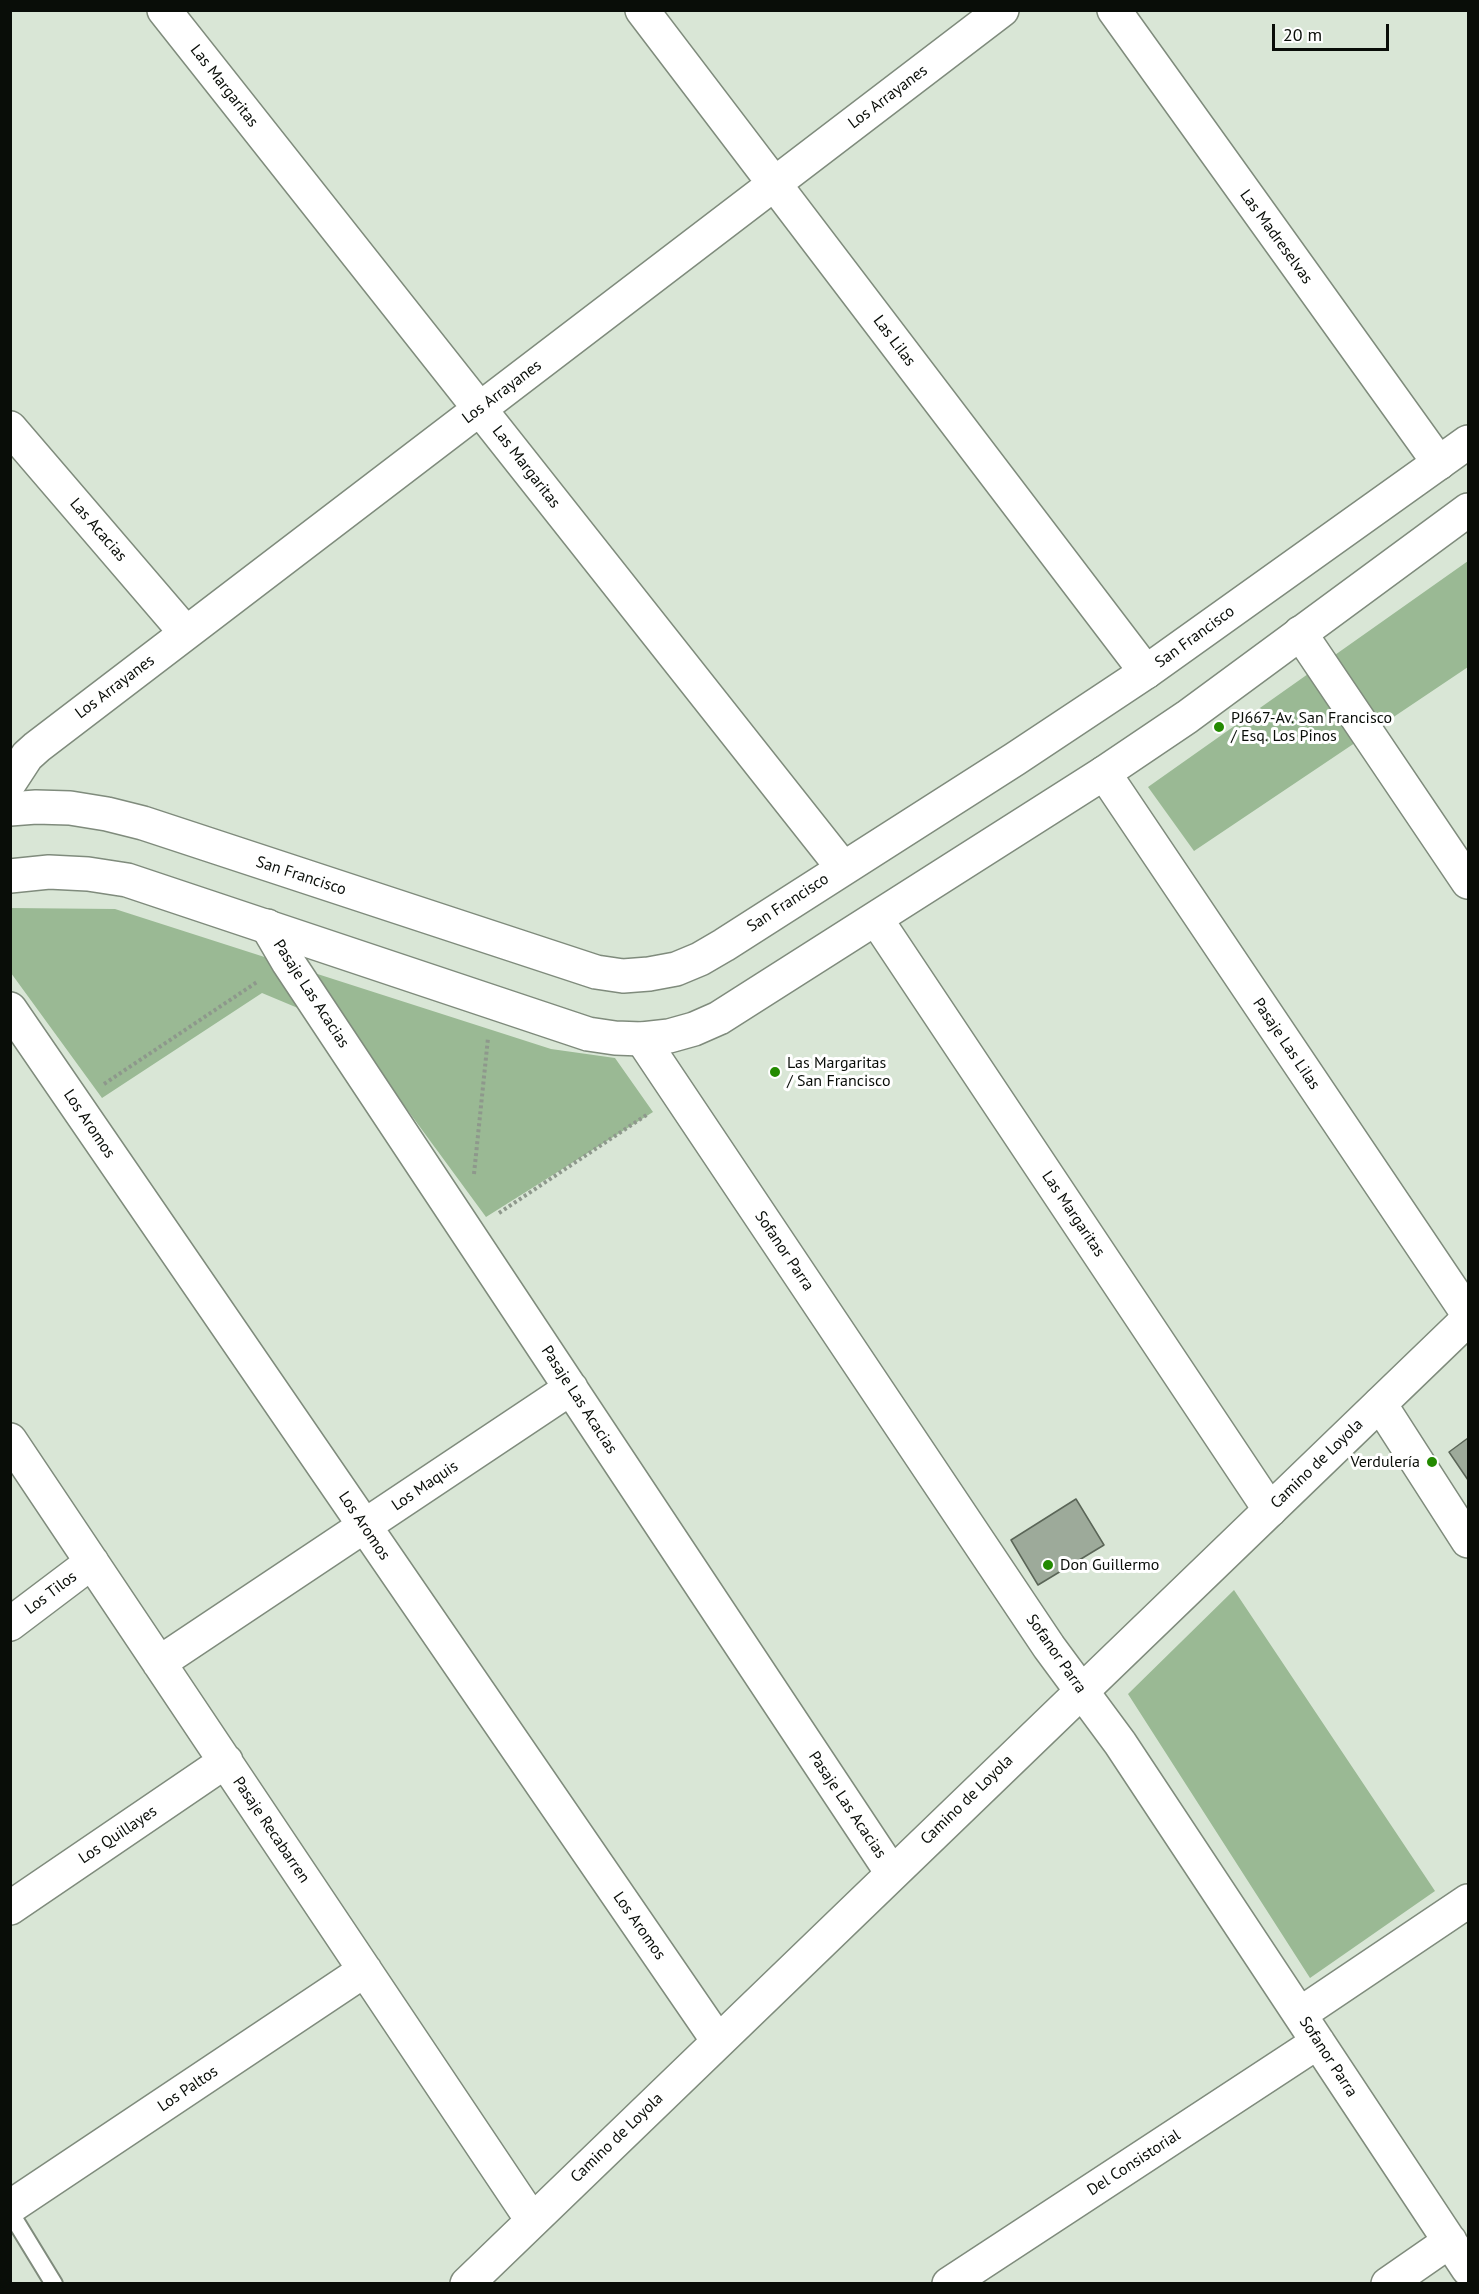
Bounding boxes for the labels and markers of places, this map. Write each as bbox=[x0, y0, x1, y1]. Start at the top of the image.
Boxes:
place label: PJ667-Av. San Francisco / Esq. Los Pinos bbox=[1231, 708, 1392, 746]
marker: PJ667-Av. San Francisco / Esq. Los Pinos bbox=[1212, 720, 1226, 734]
place label: Las Margaritas / San Francisco bbox=[787, 1053, 890, 1091]
marker: Las Margaritas / San Francisco bbox=[768, 1065, 782, 1079]
place label: Verdulería bbox=[1351, 1452, 1420, 1472]
marker: Verdulería bbox=[1425, 1455, 1439, 1469]
place label: Don Guillermo bbox=[1060, 1555, 1159, 1575]
marker: Don Guillermo bbox=[1041, 1558, 1055, 1572]

